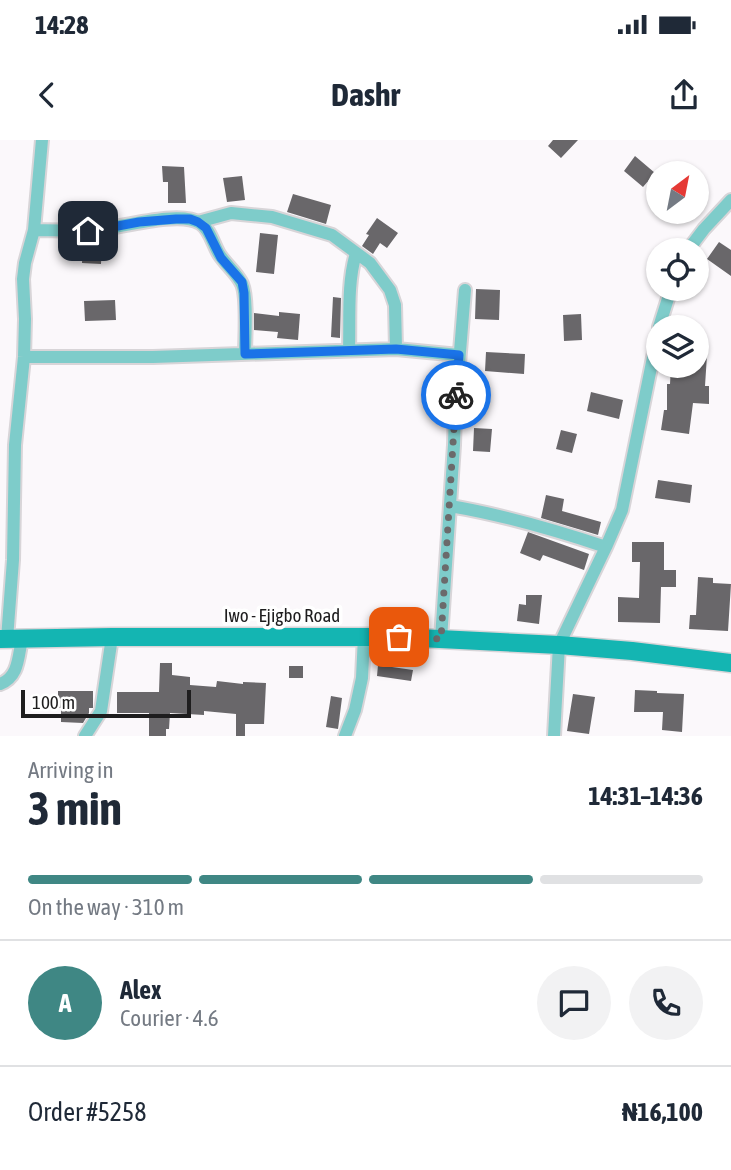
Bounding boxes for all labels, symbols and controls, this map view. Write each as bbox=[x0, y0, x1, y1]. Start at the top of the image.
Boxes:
text: 14:28 bbox=[35, 10, 89, 40]
icon: back bbox=[28, 76, 66, 114]
text: Dashr bbox=[331, 76, 400, 113]
icon: share bbox=[665, 76, 703, 114]
north arrow bbox=[646, 161, 709, 224]
map controls bbox=[646, 161, 709, 378]
pin bbox=[58, 201, 118, 261]
icon: home bbox=[69, 212, 107, 250]
button: locate bbox=[646, 238, 709, 301]
button: layers bbox=[646, 315, 709, 378]
courier bbox=[421, 360, 491, 430]
icon: bike bbox=[437, 376, 475, 414]
street label: Iwo - Ejigbo Road bbox=[224, 604, 340, 626]
pin bbox=[369, 607, 429, 667]
icon: bag bbox=[380, 618, 418, 656]
scale bar bbox=[21, 687, 191, 719]
text: 100 m bbox=[32, 691, 75, 713]
text: Arriving in bbox=[28, 757, 114, 783]
text: 14:31–14:36 bbox=[588, 781, 703, 811]
text: 3 min bbox=[28, 782, 122, 835]
text: On the way · 310 m bbox=[28, 894, 184, 920]
button: chat bbox=[537, 966, 611, 1040]
button: phone bbox=[629, 966, 703, 1040]
text: Alex bbox=[120, 975, 161, 1005]
text: A bbox=[59, 988, 71, 1018]
text: Courier · 4.6 bbox=[120, 1005, 219, 1031]
text: Order #5258 bbox=[28, 1097, 147, 1127]
text: ₦16,100 bbox=[622, 1097, 703, 1127]

